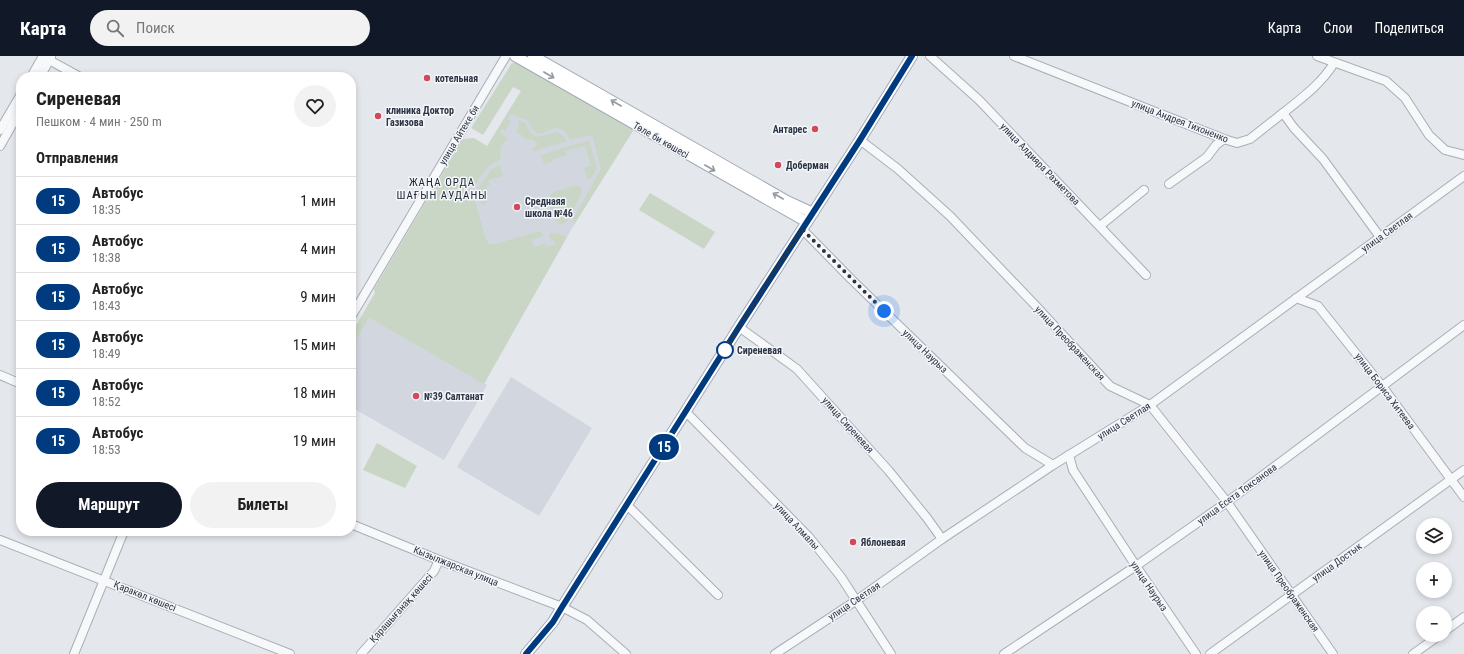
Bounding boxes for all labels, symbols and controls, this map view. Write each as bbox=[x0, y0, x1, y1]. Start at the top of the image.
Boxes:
search box bbox=[90, 10, 370, 46]
text: Карта bbox=[20, 17, 66, 40]
icon: search bbox=[104, 17, 126, 39]
text: Поиск bbox=[136, 19, 175, 37]
text: Карта bbox=[1268, 20, 1301, 36]
text: Слои bbox=[1323, 20, 1353, 36]
text: Поделиться bbox=[1375, 20, 1444, 36]
one-way arrow bbox=[543, 72, 555, 80]
marker: котельная bbox=[422, 73, 432, 83]
place label: котельная bbox=[435, 73, 478, 84]
button: heart bbox=[294, 85, 336, 127]
text: Сиреневая bbox=[36, 87, 121, 110]
street label: улица Андрея Тихоненко bbox=[1130, 97, 1230, 145]
one-way arrow bbox=[610, 99, 622, 107]
street label: улица Айтеке би bbox=[437, 103, 481, 167]
place label: клиника Доктор Газизова bbox=[386, 105, 454, 128]
marker: клиника Доктор Газизова bbox=[373, 111, 383, 121]
text: Пешком · 4 мин · 250 m bbox=[36, 114, 162, 129]
street label: Төле би көшесі bbox=[631, 120, 691, 160]
street label: улица Алдияра Рахметова bbox=[998, 121, 1082, 207]
place label: Антарес bbox=[773, 124, 807, 135]
marker: Антарес bbox=[810, 124, 820, 134]
text: Отправления bbox=[36, 149, 118, 167]
marker: Доберман bbox=[773, 160, 783, 170]
place label: Доберман bbox=[786, 160, 829, 171]
one-way arrow bbox=[704, 164, 716, 172]
district label: ЖАҢА ОРДА ШАҒЫН АУДАНЫ bbox=[396, 176, 488, 202]
text: Автобус bbox=[92, 184, 143, 202]
one-way arrow bbox=[772, 191, 784, 199]
text: 1 мин bbox=[300, 192, 336, 210]
text: 15 bbox=[51, 193, 65, 209]
place label: Среднаяя школа №46 bbox=[525, 196, 573, 219]
text: 18:35 bbox=[92, 202, 121, 217]
marker: Среднаяя школа №46 bbox=[512, 202, 522, 212]
street label: улица Светлая bbox=[1359, 210, 1415, 254]
text: Автобус bbox=[92, 232, 143, 250]
text: 4 мин bbox=[300, 240, 336, 258]
text: 15 bbox=[51, 241, 65, 257]
text: 18:38 bbox=[92, 250, 121, 265]
text: Автобус bbox=[92, 280, 143, 298]
text: 9 мин bbox=[300, 288, 336, 306]
text: 15 bbox=[51, 289, 65, 305]
text: 18:43 bbox=[92, 298, 121, 313]
your location bbox=[874, 301, 894, 321]
street label: улица Преображенская bbox=[1033, 304, 1107, 382]
street label: улица Наурыз bbox=[900, 327, 950, 375]
text: Автобус bbox=[92, 328, 143, 346]
text: 15 мин bbox=[293, 336, 336, 354]
text: 15 bbox=[51, 337, 65, 353]
marker: Сиреневая bbox=[716, 341, 734, 359]
place label: Сиреневая bbox=[737, 345, 782, 356]
text: 18:49 bbox=[92, 346, 121, 361]
street label: улица Бориса Хитеева bbox=[1353, 351, 1417, 431]
text: Автобус bbox=[92, 376, 143, 394]
text: 18 мин bbox=[293, 384, 336, 402]
text: 15 bbox=[51, 385, 65, 401]
marker: №39 Салтанат bbox=[411, 391, 421, 401]
place label: №39 Салтанат bbox=[424, 391, 484, 402]
text: 18:52 bbox=[92, 394, 121, 409]
street label: улица Сиреневая bbox=[820, 395, 876, 455]
street label: улица Светлая bbox=[1095, 400, 1153, 442]
text: Автобус bbox=[92, 424, 143, 442]
text: 19 мин bbox=[293, 432, 336, 450]
text: 15 bbox=[51, 433, 65, 449]
line badge: 15 bbox=[646, 434, 682, 460]
text: 15 bbox=[657, 439, 671, 455]
text: 18:53 bbox=[92, 442, 121, 457]
street label: улица Есета Токсанова bbox=[1195, 461, 1279, 527]
button: Маршрут bbox=[36, 482, 182, 528]
button: Билеты bbox=[190, 482, 336, 528]
street label: улица Алмалы bbox=[772, 500, 822, 552]
map controls bbox=[1416, 518, 1452, 642]
button: layers bbox=[1416, 518, 1452, 554]
marker: Яблоневая bbox=[848, 537, 858, 547]
place label: Яблоневая bbox=[860, 537, 906, 548]
street label: улица Достык bbox=[1310, 540, 1364, 584]
street label: Кызылжарская улица bbox=[412, 544, 500, 588]
street label: улица Преображенская bbox=[1257, 548, 1321, 634]
street label: улица Наурыз bbox=[1128, 559, 1170, 613]
button: + bbox=[1416, 562, 1452, 598]
street label: Қарашығанақ көшесі bbox=[367, 571, 435, 645]
street label: Қаракөл көшесі bbox=[112, 579, 178, 613]
street label: улица Светлая bbox=[826, 579, 882, 622]
button: − bbox=[1416, 606, 1452, 642]

